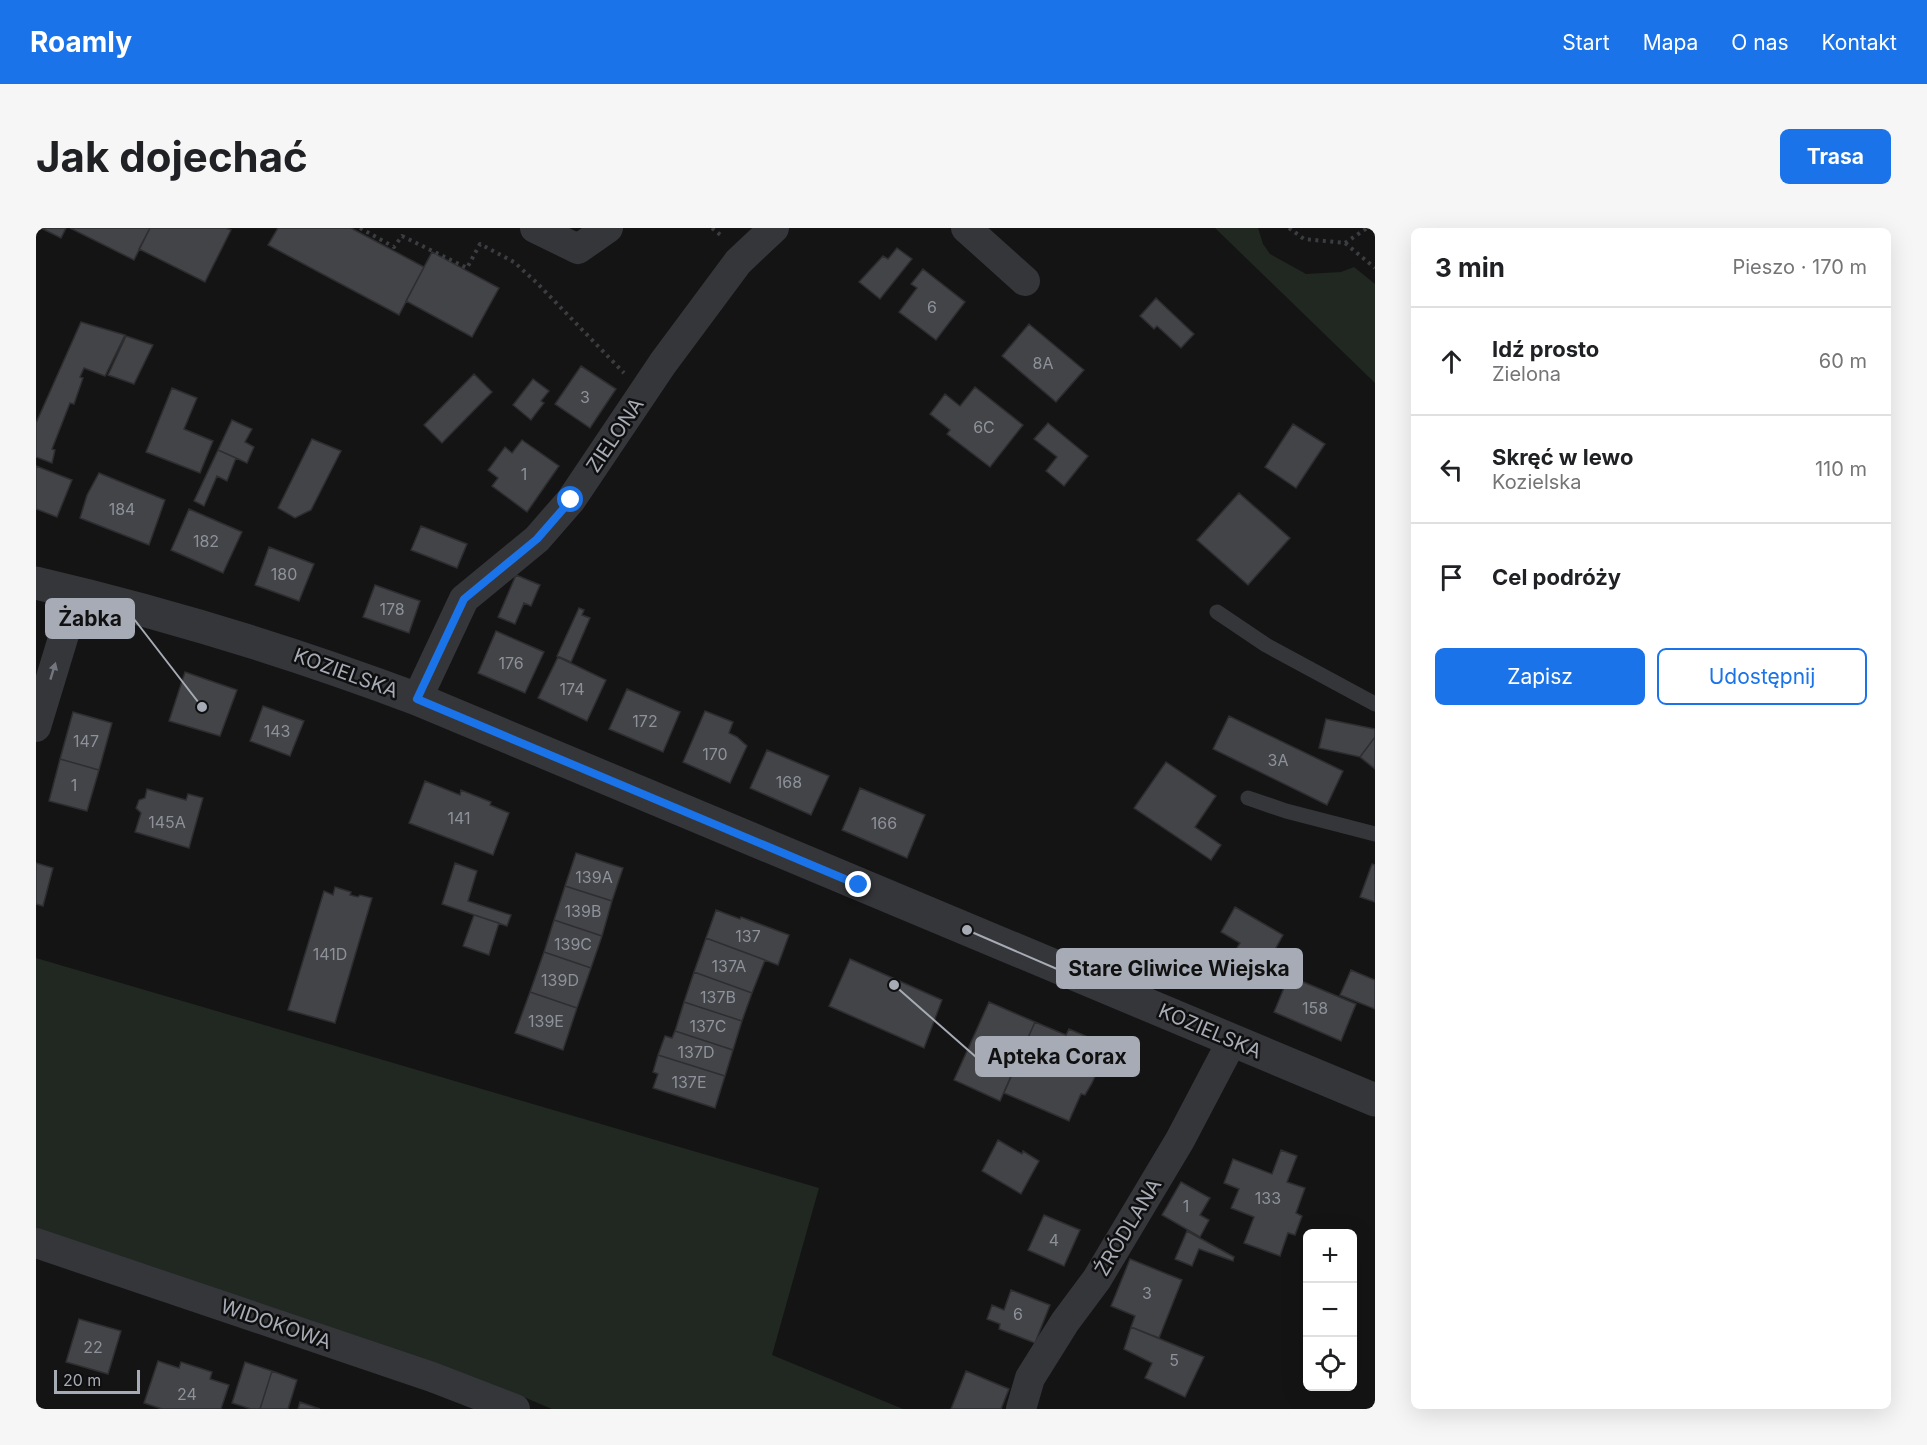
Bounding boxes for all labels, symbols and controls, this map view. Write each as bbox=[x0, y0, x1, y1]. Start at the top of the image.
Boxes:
text: Roamly bbox=[30, 25, 132, 59]
text: Start bbox=[1562, 30, 1610, 55]
text: Mapa bbox=[1643, 30, 1698, 55]
text: O nas bbox=[1731, 30, 1789, 55]
text: Kontakt bbox=[1822, 30, 1897, 55]
button: Trasa bbox=[1780, 129, 1891, 184]
text: Jak dojechać bbox=[36, 131, 308, 182]
text: 3 min bbox=[1435, 252, 1505, 283]
text: Pieszo · 170 m bbox=[1733, 255, 1867, 279]
house number: 6 bbox=[927, 297, 937, 317]
text: Idź prosto bbox=[1492, 336, 1599, 362]
icon: ahead bbox=[1435, 345, 1468, 378]
text: 60 m bbox=[1819, 349, 1867, 373]
house number: 8A bbox=[1033, 353, 1053, 373]
text: Zielona bbox=[1492, 362, 1561, 386]
house number: 3 bbox=[580, 387, 590, 407]
street label: ZIELONA bbox=[581, 393, 649, 477]
house number: 6C bbox=[973, 417, 995, 437]
text: Skręć w lewo bbox=[1492, 444, 1633, 470]
icon: left bbox=[1435, 453, 1468, 486]
text: 110 m bbox=[1815, 457, 1867, 481]
house number: 1 bbox=[521, 464, 527, 484]
text: Kozielska bbox=[1492, 470, 1582, 494]
route start bbox=[557, 486, 583, 512]
house number: 184 bbox=[109, 499, 135, 519]
house number: 182 bbox=[193, 531, 219, 551]
icon: arrive bbox=[1435, 561, 1468, 594]
house number: 180 bbox=[271, 564, 297, 584]
text: Cel podróży bbox=[1492, 564, 1621, 590]
callout: Żabka bbox=[46, 599, 134, 638]
house number: 178 bbox=[379, 599, 405, 619]
text: Żabka bbox=[58, 605, 122, 631]
street label: KOZIELSKA bbox=[290, 643, 402, 703]
button: Zapisz bbox=[1435, 648, 1645, 705]
button: Udostępnij bbox=[1657, 648, 1867, 705]
house number: 176 bbox=[498, 653, 524, 673]
one-way arrow bbox=[49, 662, 58, 680]
house number: 174 bbox=[560, 679, 584, 699]
house number: 172 bbox=[632, 711, 658, 731]
house number: 143 bbox=[264, 721, 290, 741]
house number: 147 bbox=[73, 731, 99, 751]
house number: 170 bbox=[702, 744, 728, 764]
house number: 3A bbox=[1268, 750, 1288, 770]
house number: 168 bbox=[776, 772, 802, 792]
house number: 1 bbox=[71, 775, 77, 795]
house number: 141 bbox=[447, 808, 471, 828]
house number: 145A bbox=[148, 812, 186, 832]
house number: 166 bbox=[871, 813, 897, 833]
house number: 139A bbox=[575, 867, 613, 887]
route end bbox=[845, 871, 871, 897]
house number: 139B bbox=[565, 901, 601, 921]
house number: 137 bbox=[735, 926, 761, 946]
house number: 139C bbox=[554, 934, 592, 954]
house number: 141D bbox=[313, 944, 347, 964]
callout: Stare Gliwice Wiejska bbox=[1057, 949, 1302, 988]
house number: 137A bbox=[712, 956, 746, 976]
text: Stare Gliwice Wiejska bbox=[1068, 956, 1290, 981]
house number: 139D bbox=[541, 970, 579, 990]
house number: 137B bbox=[700, 987, 736, 1007]
house number: 158 bbox=[1302, 998, 1328, 1018]
street label: KOZIELSKA bbox=[1155, 999, 1265, 1063]
house number: 139E bbox=[528, 1011, 564, 1031]
house number: 137C bbox=[689, 1016, 727, 1036]
callout: Apteka Corax bbox=[976, 1037, 1139, 1076]
house number: 137D bbox=[678, 1042, 715, 1062]
text: Apteka Corax bbox=[987, 1044, 1127, 1069]
house number: 137E bbox=[671, 1072, 707, 1092]
street label: ŹRÓDLANA bbox=[1089, 1173, 1166, 1280]
house number: 133 bbox=[1255, 1188, 1281, 1208]
house number: 1 bbox=[1183, 1196, 1189, 1216]
map controls bbox=[1303, 1229, 1357, 1391]
button: + bbox=[1303, 1229, 1357, 1283]
house number: 4 bbox=[1049, 1230, 1059, 1250]
house number: 3 bbox=[1142, 1283, 1152, 1303]
button: − bbox=[1303, 1283, 1357, 1337]
street label: WIDOKOWA bbox=[218, 1294, 335, 1354]
house number: 6 bbox=[1013, 1304, 1023, 1324]
house number: 22 bbox=[83, 1337, 103, 1357]
button: locate bbox=[1303, 1337, 1357, 1391]
house number: 5 bbox=[1169, 1350, 1179, 1370]
scale bar bbox=[54, 1367, 140, 1394]
text: 20 m bbox=[63, 1370, 101, 1390]
house number: 24 bbox=[177, 1384, 197, 1404]

